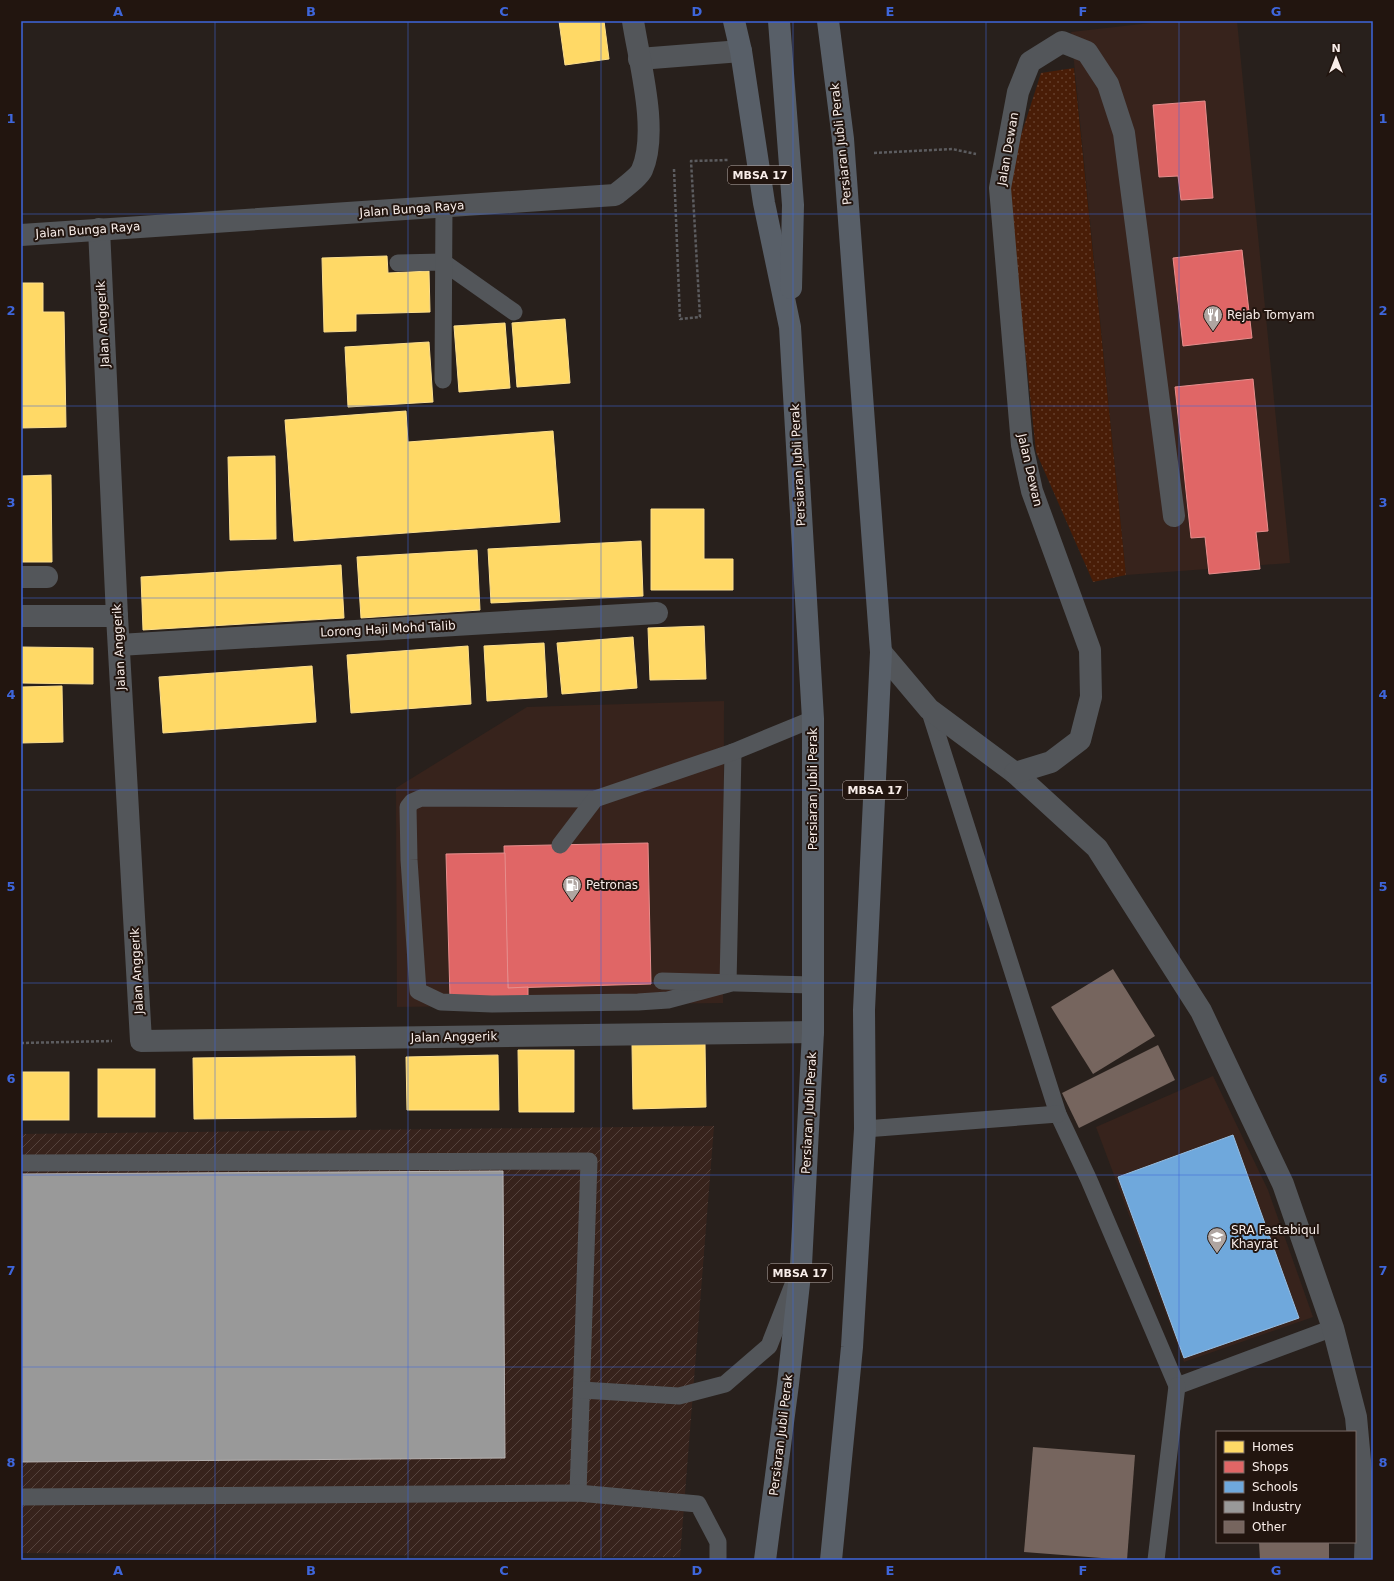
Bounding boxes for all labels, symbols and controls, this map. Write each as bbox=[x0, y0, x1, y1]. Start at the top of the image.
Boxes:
text: A bbox=[113, 4, 123, 19]
text: B bbox=[306, 4, 316, 19]
text: C bbox=[499, 4, 509, 19]
text: D bbox=[692, 4, 703, 19]
text: E bbox=[886, 4, 894, 19]
text: F bbox=[1079, 4, 1087, 19]
text: G bbox=[1271, 4, 1281, 19]
north arrow bbox=[1316, 38, 1356, 78]
text: N bbox=[1331, 42, 1341, 55]
street label: Persiaran Jubli Perak bbox=[828, 82, 854, 206]
text: 1 bbox=[6, 111, 16, 126]
street label: Jalan Dewan bbox=[994, 111, 1021, 188]
text: 1 bbox=[1378, 111, 1388, 126]
road number: MBSA 17 bbox=[728, 166, 792, 184]
street label: Jalan Bunga Raya bbox=[358, 198, 465, 220]
street label: Jalan Bunga Raya bbox=[34, 219, 141, 241]
street label: Jalan Anggerik bbox=[94, 280, 112, 369]
text: 2 bbox=[6, 303, 16, 318]
text: 2 bbox=[1378, 303, 1388, 318]
restaurant icon: Rejab Tomyam bbox=[1202, 304, 1224, 332]
place label: Rejab Tomyam bbox=[1227, 308, 1315, 322]
street label: Persiaran Jubli Perak bbox=[788, 403, 808, 527]
street label: Jalan Dewan bbox=[1015, 431, 1045, 508]
text: 3 bbox=[6, 495, 16, 510]
text: 3 bbox=[1378, 495, 1388, 510]
street label: Jalan Anggerik bbox=[110, 603, 128, 692]
street label: Lorong Haji Mohd Talib bbox=[320, 618, 456, 640]
text: 4 bbox=[6, 687, 16, 702]
text: 4 bbox=[1378, 687, 1388, 702]
street label: Persiaran Jubli Perak bbox=[806, 728, 820, 850]
road number: MBSA 17 bbox=[843, 781, 907, 799]
fuel station icon: Petronas bbox=[561, 874, 583, 902]
place label: Petronas bbox=[586, 878, 638, 892]
text: 5 bbox=[6, 879, 16, 894]
text: 5 bbox=[1378, 879, 1388, 894]
street label: Jalan Anggerik bbox=[128, 927, 146, 1016]
street label: Jalan Anggerik bbox=[410, 1029, 497, 1045]
street label: Persiaran Jubli Perak bbox=[799, 1051, 819, 1175]
text: 6 bbox=[6, 1071, 16, 1086]
text: 6 bbox=[1378, 1071, 1388, 1086]
place label: SRA Fastabiqul Khayrat bbox=[1231, 1223, 1319, 1251]
school or university icon: SRA Fastabiqul Khayrat bbox=[1206, 1226, 1228, 1254]
text: 7 bbox=[6, 1263, 16, 1278]
text: 7 bbox=[1378, 1263, 1388, 1278]
road number: MBSA 17 bbox=[768, 1264, 832, 1282]
street label: Persiaran Jubli Perak bbox=[767, 1373, 795, 1497]
legend bbox=[1216, 1431, 1356, 1543]
text: Homes bbox=[1252, 1440, 1294, 1454]
text: 8 bbox=[6, 1455, 16, 1470]
text: 8 bbox=[1378, 1455, 1388, 1470]
text: Shops bbox=[1252, 1460, 1288, 1474]
text: Schools bbox=[1252, 1480, 1298, 1494]
text: Industry bbox=[1252, 1500, 1301, 1514]
text: Other bbox=[1252, 1520, 1286, 1534]
text: A bbox=[113, 1563, 123, 1578]
text: B bbox=[306, 1563, 316, 1578]
text: C bbox=[499, 1563, 509, 1578]
text: D bbox=[692, 1563, 703, 1578]
text: E bbox=[886, 1563, 894, 1578]
text: F bbox=[1079, 1563, 1087, 1578]
text: G bbox=[1271, 1563, 1281, 1578]

